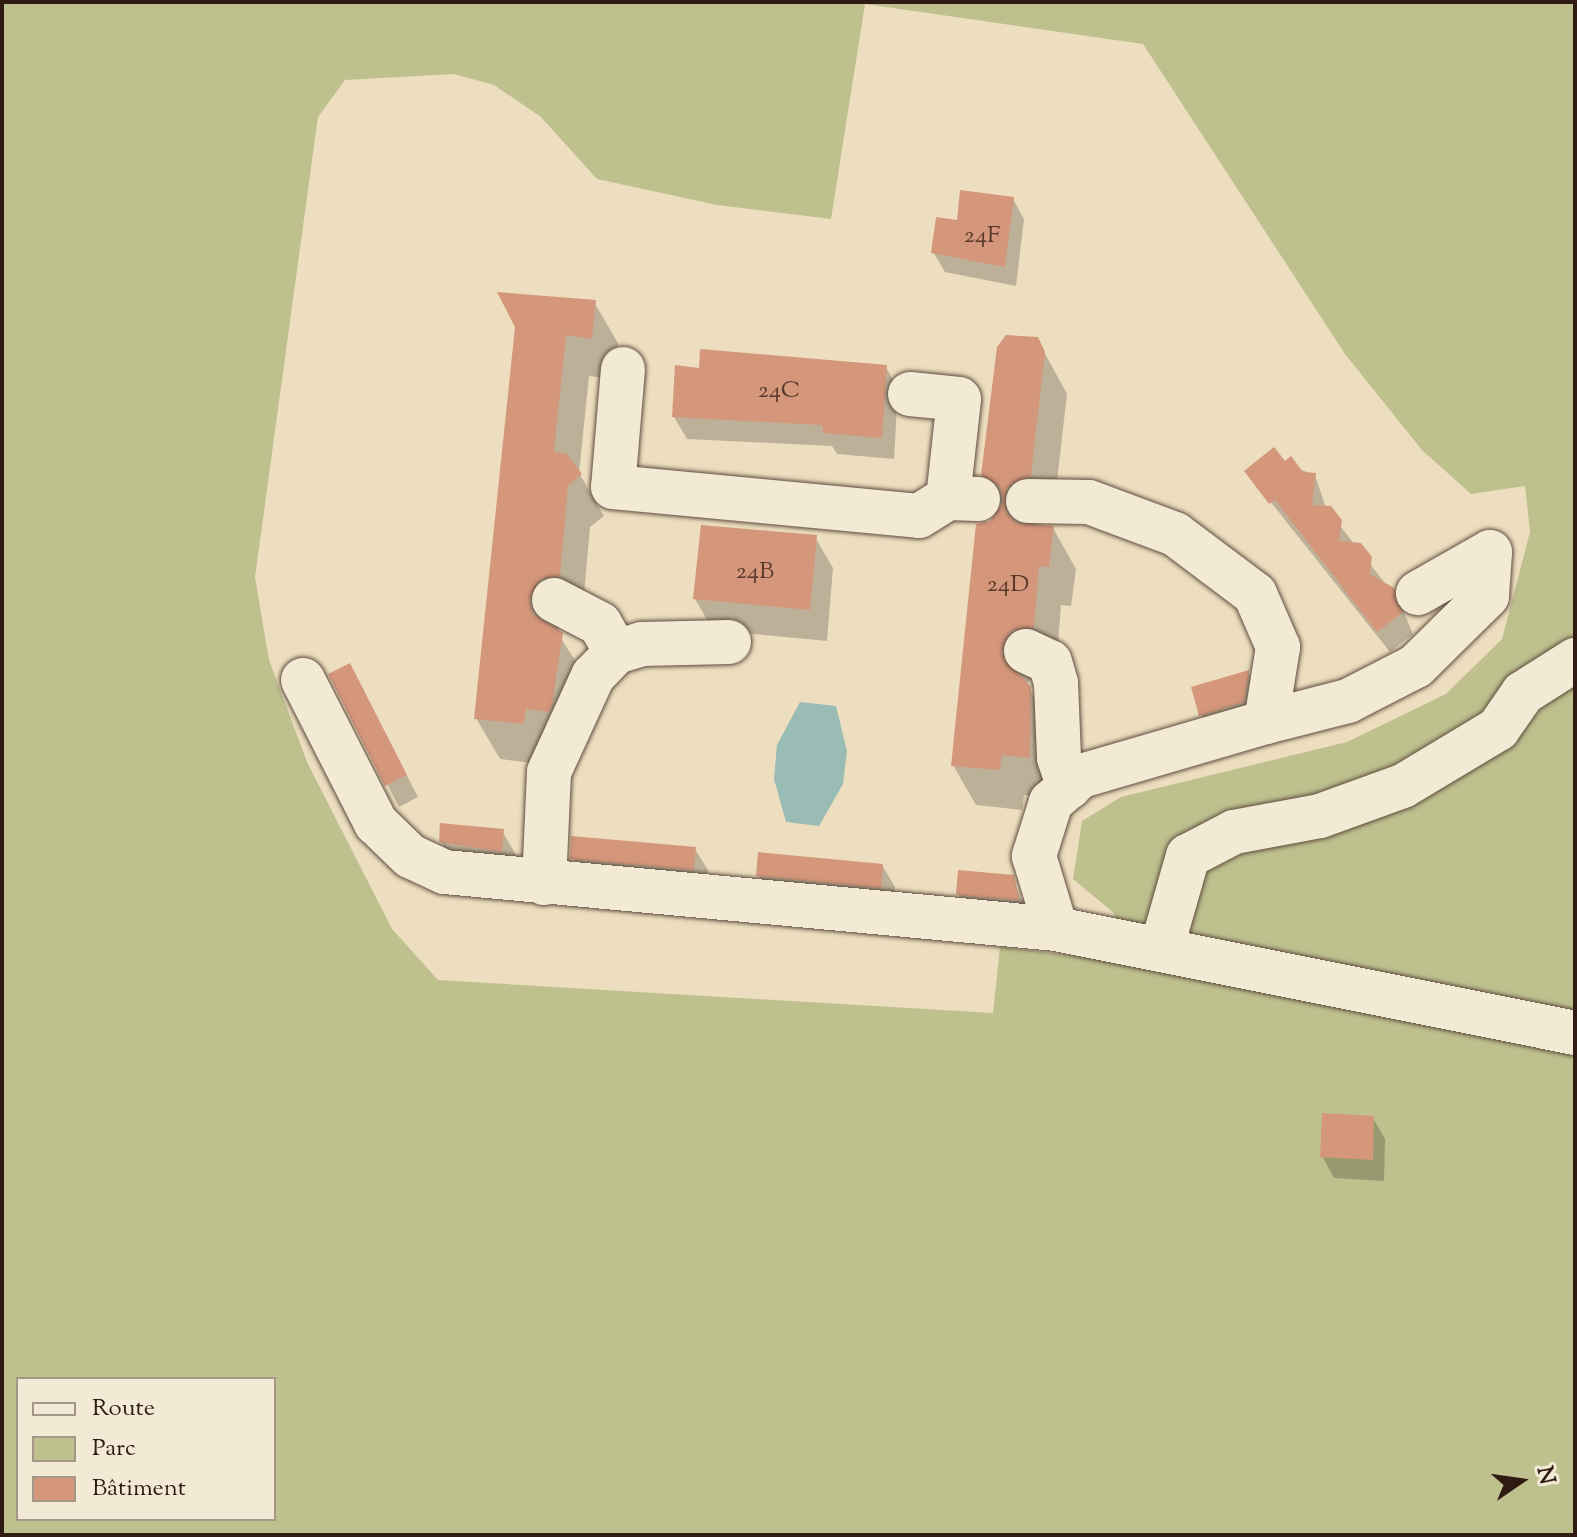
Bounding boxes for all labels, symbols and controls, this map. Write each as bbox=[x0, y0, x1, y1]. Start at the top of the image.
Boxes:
house number: 24F bbox=[964, 223, 1000, 251]
house number: 24C bbox=[758, 378, 800, 406]
house number: 24B bbox=[736, 559, 774, 587]
house number: 24D bbox=[987, 572, 1029, 600]
legend bbox=[16, 1377, 276, 1521]
text: Route bbox=[92, 1392, 155, 1426]
text: Parc bbox=[92, 1432, 136, 1466]
north arrow bbox=[1481, 1441, 1561, 1521]
text: N bbox=[1527, 1463, 1562, 1488]
text: Bâtiment bbox=[92, 1472, 186, 1506]

